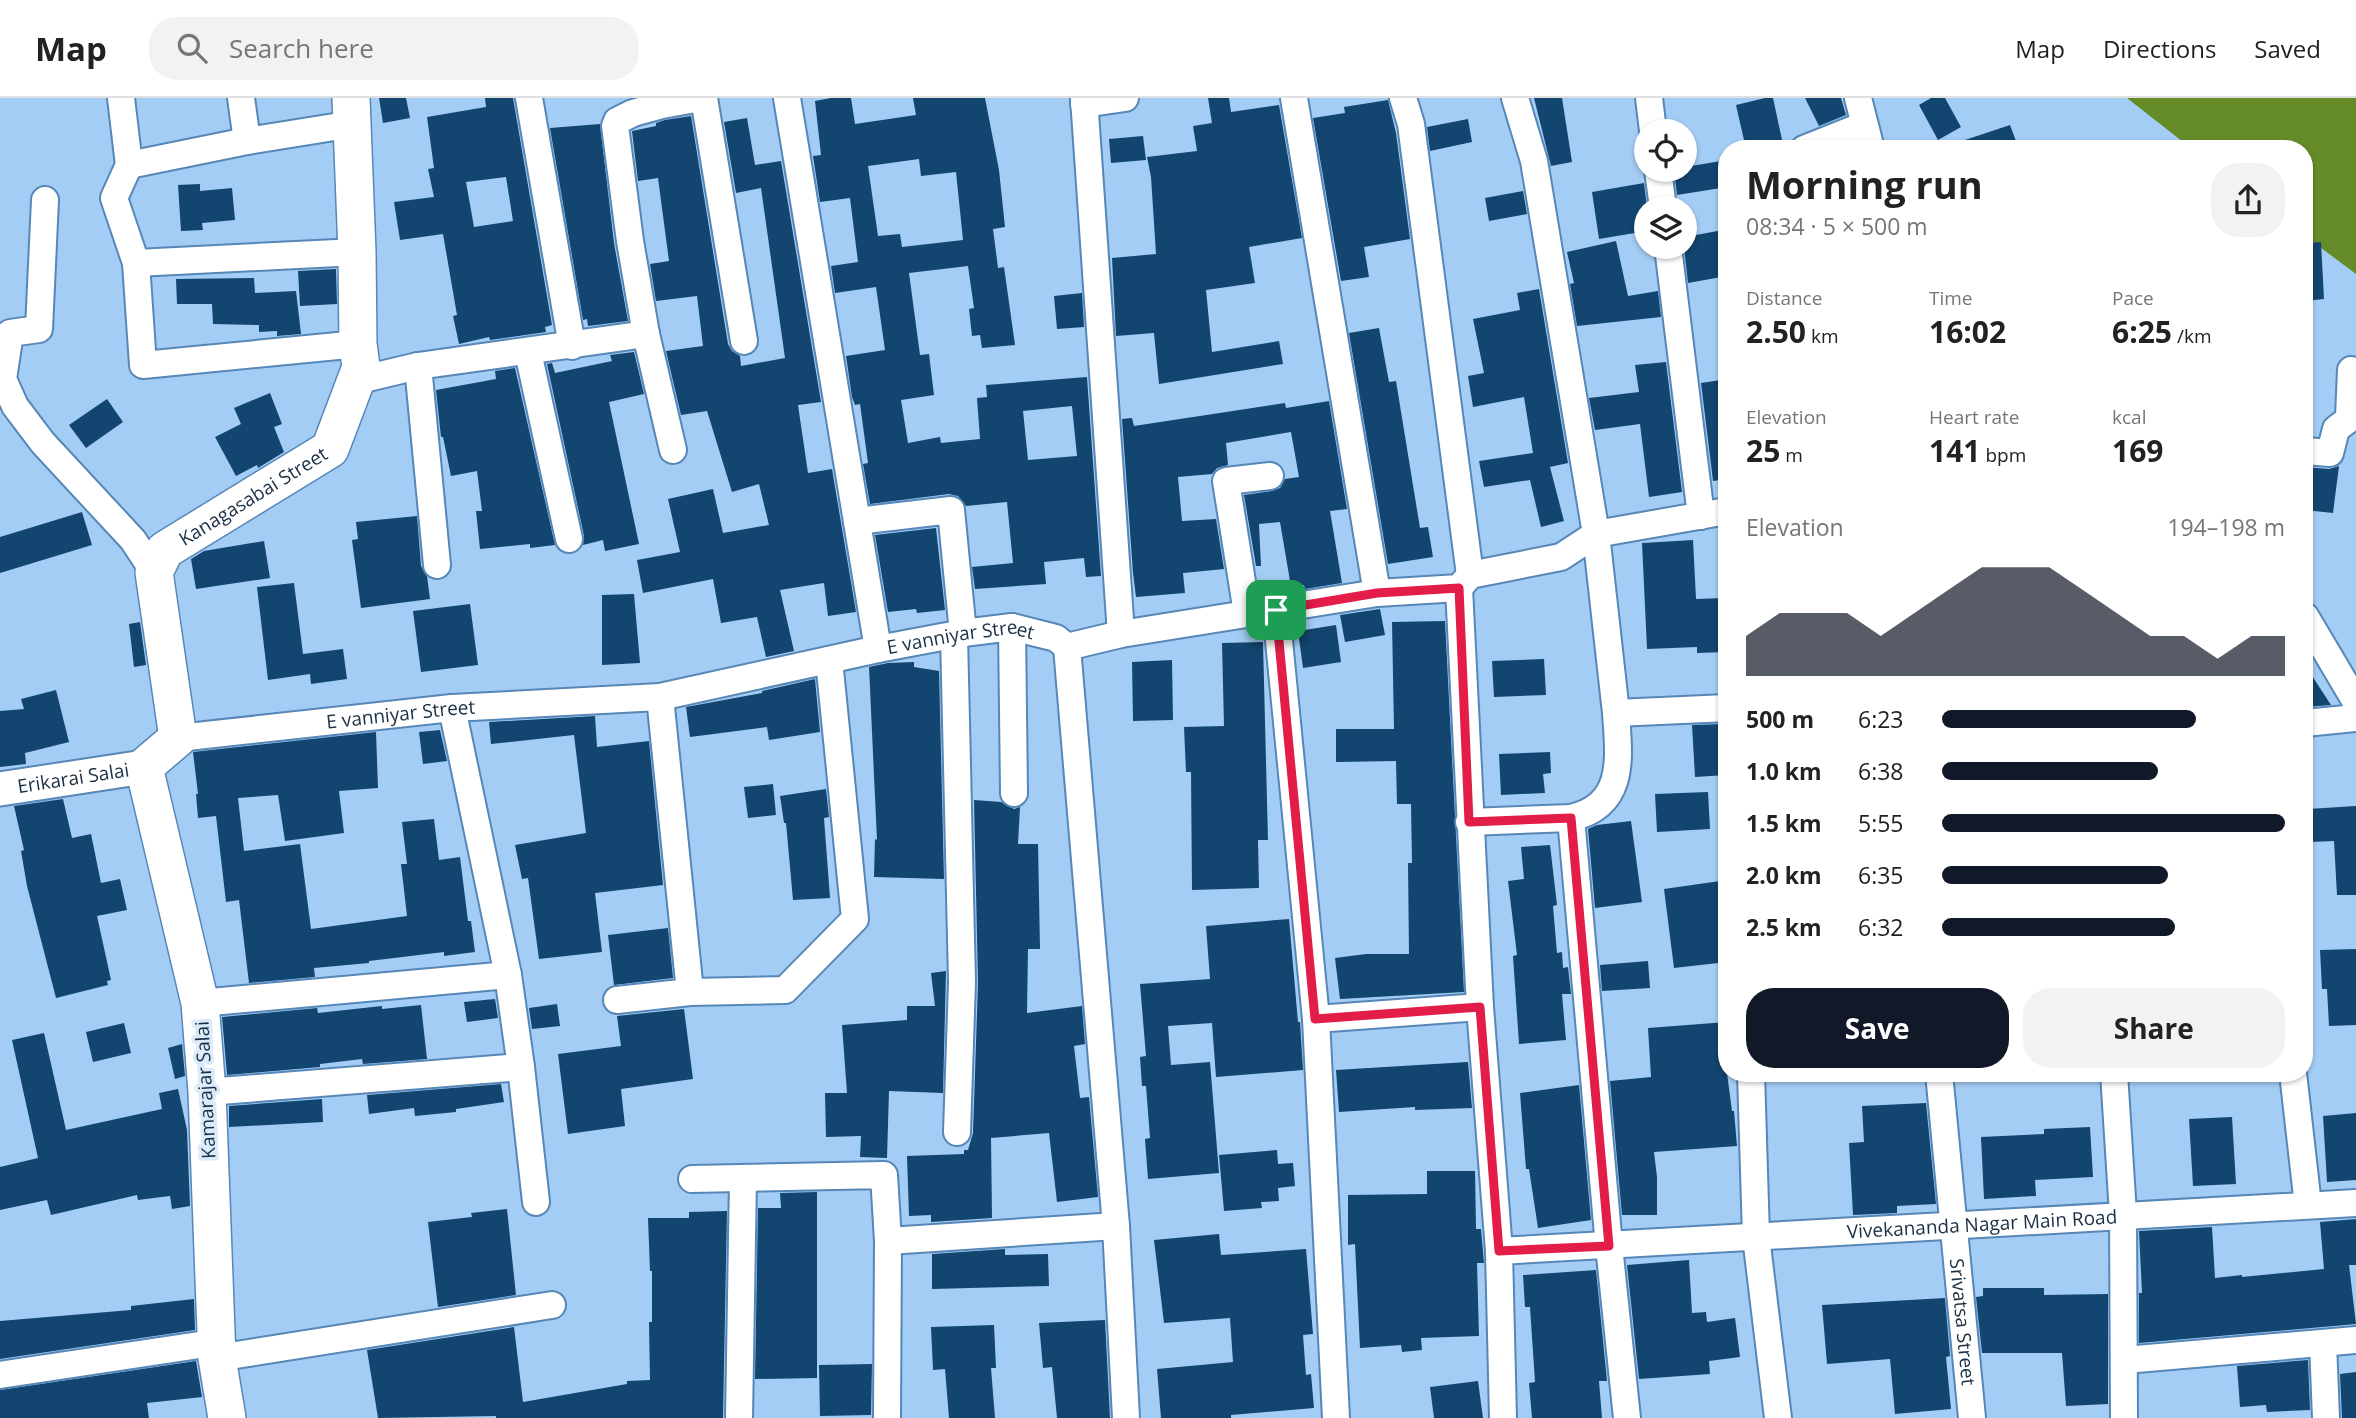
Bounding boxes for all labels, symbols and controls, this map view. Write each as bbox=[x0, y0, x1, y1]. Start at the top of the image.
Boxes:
search box bbox=[149, 17, 639, 80]
text: Map bbox=[35, 26, 107, 71]
icon: search bbox=[173, 29, 211, 67]
text: Search here bbox=[229, 30, 374, 66]
text: Map bbox=[2015, 32, 2065, 65]
text: Directions bbox=[2103, 32, 2216, 65]
text: Saved bbox=[2254, 32, 2321, 65]
map controls bbox=[1634, 119, 1697, 259]
button: locate bbox=[1634, 119, 1697, 182]
text: Morning run bbox=[1746, 158, 1983, 210]
button: share bbox=[2211, 163, 2285, 237]
button: layers bbox=[1634, 196, 1697, 259]
text: 08:34 · 5 × 500 m bbox=[1746, 210, 1928, 242]
text: Distance bbox=[1746, 285, 1822, 311]
text: Time bbox=[1929, 285, 1973, 311]
text: Pace bbox=[2112, 285, 2154, 311]
text: 2.50 bbox=[1746, 311, 1806, 352]
text: 16:02 bbox=[1929, 311, 2006, 352]
text: 6:25 bbox=[2112, 311, 2172, 352]
text: km bbox=[1806, 323, 1839, 349]
text: /km bbox=[2172, 323, 2212, 349]
text: Elevation bbox=[1746, 404, 1827, 430]
text: Heart rate bbox=[1929, 404, 2019, 430]
text: kcal bbox=[2112, 404, 2146, 430]
text: 25 bbox=[1746, 430, 1780, 471]
text: 141 bbox=[1929, 430, 1980, 471]
text: 169 bbox=[2112, 430, 2163, 471]
street label: Kanagasabai Street bbox=[174, 441, 332, 552]
text: m bbox=[1780, 442, 1803, 468]
text: bpm bbox=[1980, 442, 2026, 468]
text: Elevation bbox=[1746, 511, 1844, 543]
text: 194–198 m bbox=[2167, 511, 2285, 543]
pin bbox=[1246, 580, 1306, 640]
icon: arrive bbox=[1257, 591, 1295, 629]
street label: E vanniyar Street bbox=[885, 613, 1037, 660]
street label: E vanniyar Street bbox=[325, 694, 476, 735]
text: 500 m bbox=[1746, 703, 1814, 735]
text: 6:23 bbox=[1858, 703, 1904, 735]
text: 1.0 km bbox=[1746, 755, 1822, 787]
text: 6:38 bbox=[1858, 755, 1904, 787]
street label: Erikarai Salai bbox=[15, 756, 131, 799]
text: 1.5 km bbox=[1746, 807, 1822, 839]
text: 5:55 bbox=[1858, 807, 1904, 839]
text: 2.0 km bbox=[1746, 859, 1822, 891]
text: 6:35 bbox=[1858, 859, 1904, 891]
text: 2.5 km bbox=[1746, 911, 1822, 943]
text: 6:32 bbox=[1858, 911, 1904, 943]
button: Save bbox=[1746, 988, 2009, 1068]
button: Share bbox=[2023, 988, 2285, 1068]
street label: Kamarajar Salai bbox=[188, 1020, 222, 1160]
street label: Vivekananda Nagar Main Road bbox=[1846, 1203, 2118, 1244]
street label: Srivatsa Street bbox=[1944, 1257, 1982, 1387]

